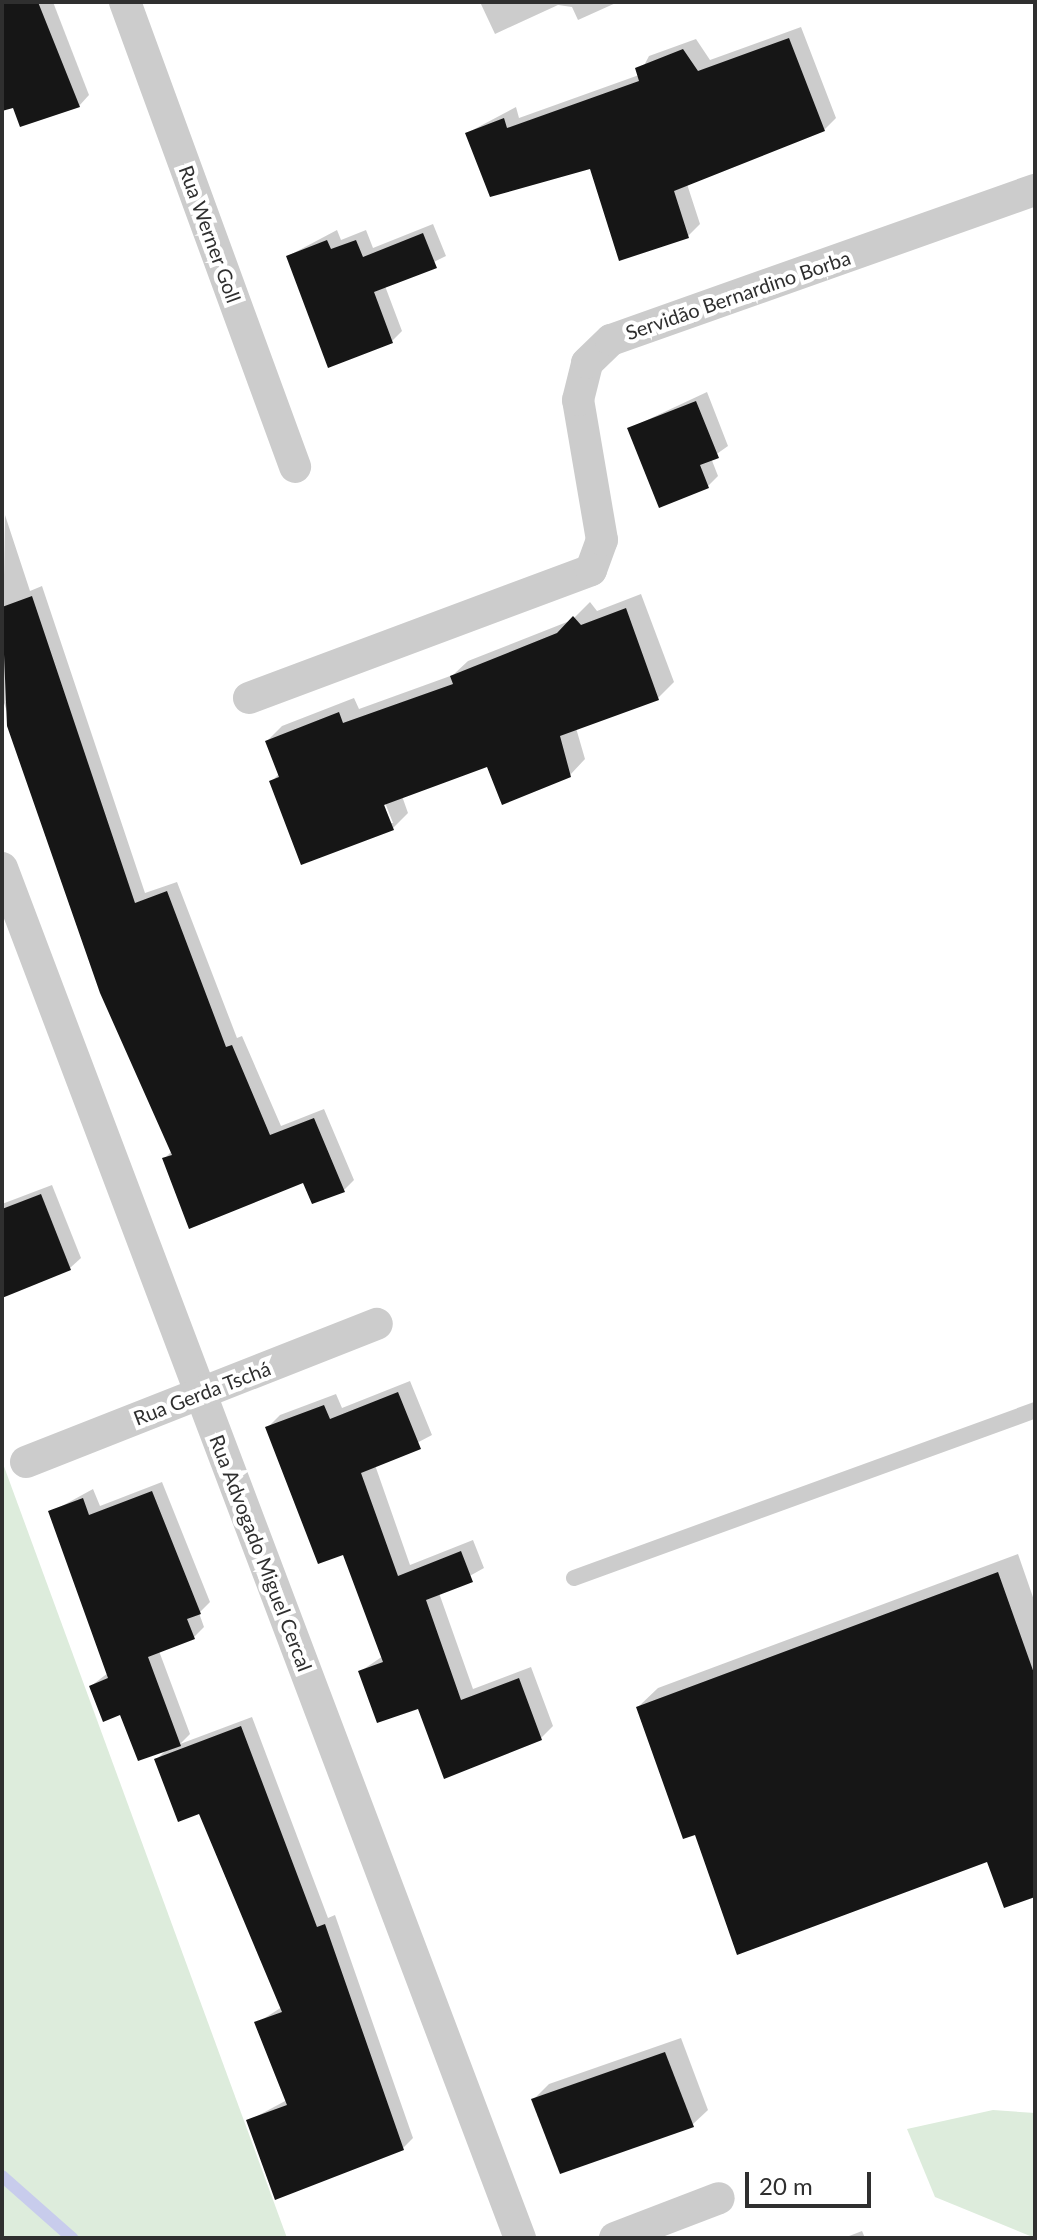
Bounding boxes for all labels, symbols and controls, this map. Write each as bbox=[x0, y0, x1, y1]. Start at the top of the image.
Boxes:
street label: Rua Werner Goll bbox=[174, 162, 246, 306]
street label: Servidão Bernardino Borba bbox=[622, 245, 854, 345]
street label: Rua Gerda Tschá bbox=[130, 1356, 274, 1430]
street label: Rua Advogado Miguel Cercal bbox=[205, 1431, 317, 1675]
scale bar bbox=[749, 2156, 875, 2206]
text: 20 m bbox=[759, 2171, 813, 2200]

